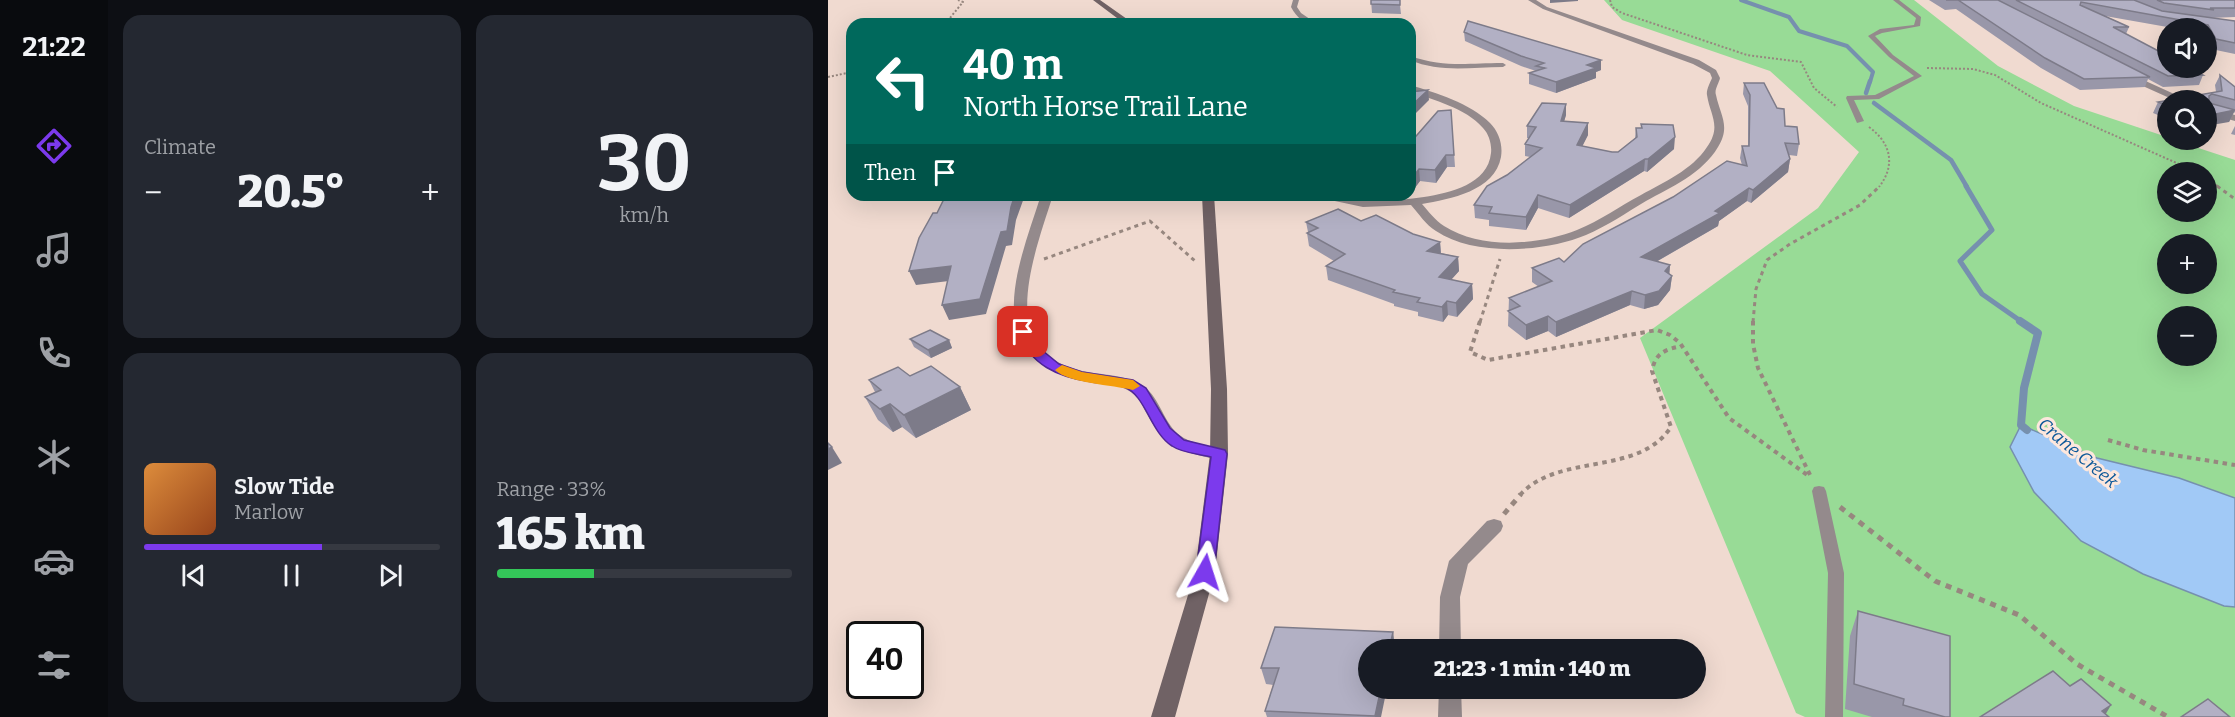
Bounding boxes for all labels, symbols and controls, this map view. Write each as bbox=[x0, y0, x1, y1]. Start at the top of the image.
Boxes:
map controls bbox=[2157, 18, 2217, 366]
button: sound bbox=[2157, 18, 2217, 78]
text: 21:22 bbox=[22, 31, 86, 63]
text: 40 m bbox=[963, 40, 1063, 90]
icon: left bbox=[864, 42, 942, 120]
button: search bbox=[2157, 90, 2217, 150]
text: North Horse Trail Lane bbox=[963, 91, 1248, 123]
text: 30 bbox=[597, 117, 691, 211]
icon: directions bbox=[33, 125, 75, 167]
text: Climate bbox=[144, 135, 216, 159]
icon: arrive bbox=[928, 156, 961, 189]
text: Then bbox=[864, 159, 916, 186]
button: layers bbox=[2157, 162, 2217, 222]
text: 20.5° bbox=[238, 165, 345, 219]
text: − bbox=[144, 173, 162, 213]
text: + bbox=[421, 173, 440, 213]
text: km/h bbox=[620, 203, 669, 227]
icon: music bbox=[33, 229, 75, 271]
button: + bbox=[2157, 234, 2217, 294]
pin bbox=[997, 306, 1048, 357]
button: − bbox=[2157, 306, 2217, 366]
icon: arrive bbox=[1006, 315, 1039, 348]
icon: phone bbox=[33, 332, 75, 374]
water label: Crane Creek bbox=[2034, 413, 2122, 493]
icon: climate bbox=[33, 436, 75, 478]
text: Slow Tide bbox=[234, 473, 334, 500]
text: Range · 33% bbox=[497, 477, 606, 501]
text: Marlow bbox=[234, 500, 304, 524]
text: 165 km bbox=[497, 507, 645, 561]
icon: car bbox=[33, 540, 75, 582]
position arrow bbox=[1173, 540, 1237, 604]
icon: previous bbox=[177, 559, 210, 592]
icon: pause bbox=[275, 559, 308, 592]
icon: next bbox=[374, 559, 407, 592]
speed limit sign: 40 bbox=[846, 621, 924, 699]
icon: filters bbox=[33, 644, 75, 686]
text: 21:23 · 1 min · 140 m bbox=[1434, 655, 1630, 682]

